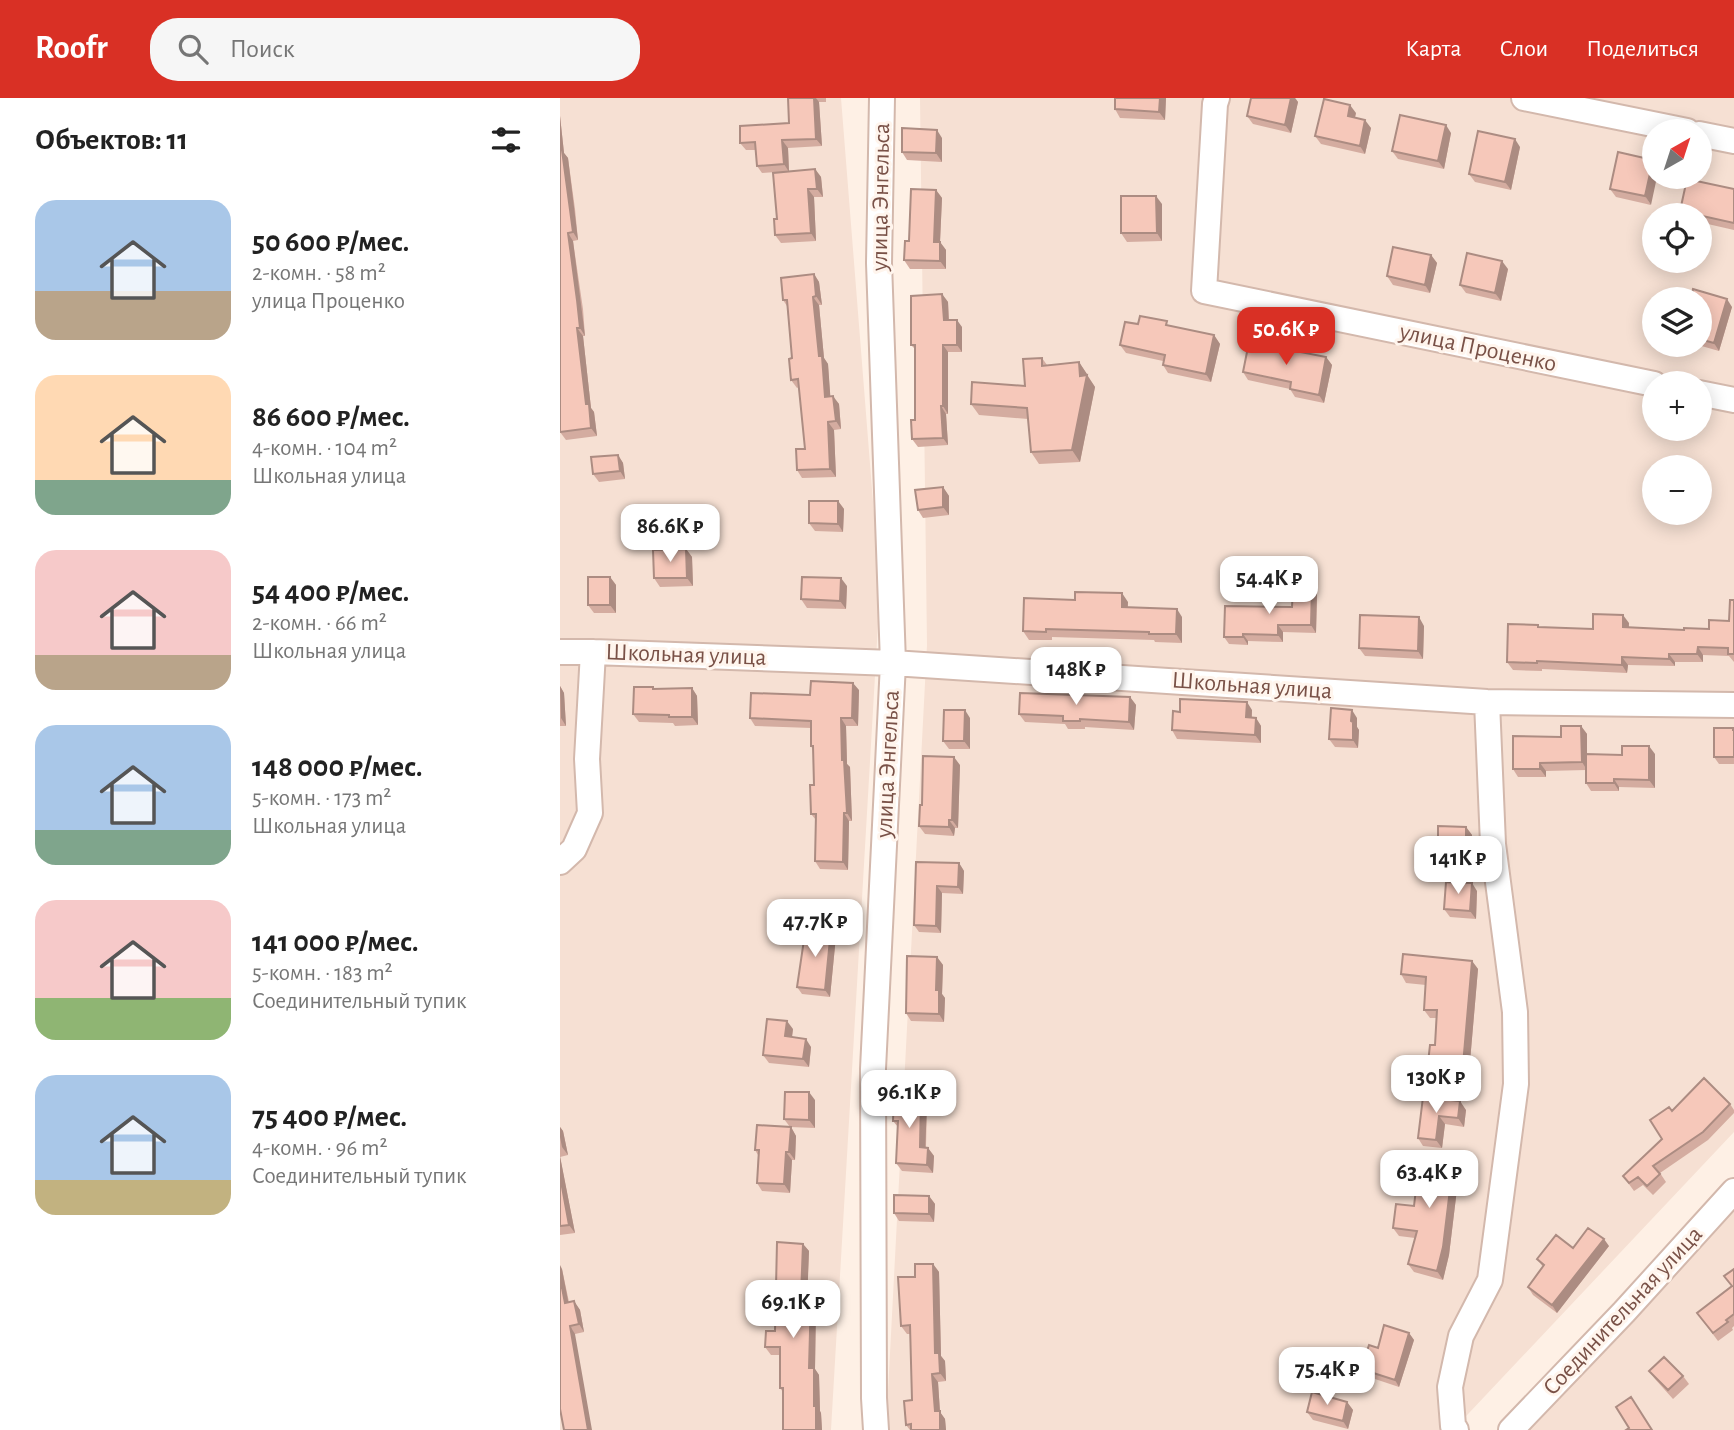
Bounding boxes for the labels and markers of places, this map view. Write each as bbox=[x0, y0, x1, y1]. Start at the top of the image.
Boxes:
pin: 50.6K ₽ bbox=[1221, 308, 1351, 367]
pin: 86.6K ₽ bbox=[605, 504, 735, 564]
pin: 54.4K ₽ bbox=[1204, 556, 1334, 616]
pin: 148K ₽ bbox=[1019, 648, 1133, 707]
pin: 141K ₽ bbox=[1401, 836, 1515, 896]
pin: 47.7K ₽ bbox=[750, 900, 880, 959]
pin: 130K ₽ bbox=[1379, 1056, 1493, 1115]
pin: 96.1K ₽ bbox=[844, 1070, 974, 1130]
pin: 63.4K ₽ bbox=[1364, 1150, 1494, 1210]
pin: 69.1K ₽ bbox=[728, 1280, 858, 1340]
pin: 75.4K ₽ bbox=[1262, 1348, 1392, 1407]

